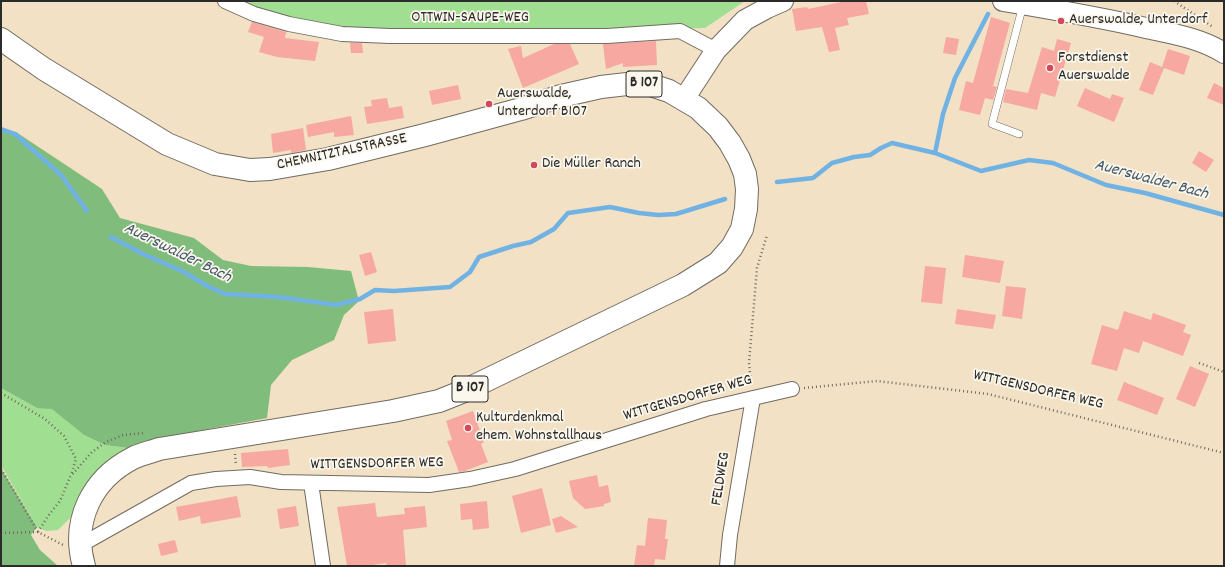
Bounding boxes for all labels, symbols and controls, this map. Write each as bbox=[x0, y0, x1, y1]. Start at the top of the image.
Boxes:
street label: OTTWIN-SAUPE-WEG bbox=[411, 9, 529, 29]
place label: Auerswalde, Unterdorf bbox=[1069, 11, 1207, 31]
marker: Auerswalde, Unterdorf bbox=[1056, 16, 1066, 26]
place label: Forstdienst Auerswalde bbox=[1058, 49, 1130, 87]
marker: Forstdienst Auerswalde bbox=[1045, 63, 1055, 73]
road number: B 107 bbox=[626, 71, 662, 97]
place label: Auerswalde, Unterdorf B107 bbox=[497, 85, 587, 123]
marker: Auerswalde, Unterdorf B107 bbox=[484, 99, 494, 109]
street label: CHEMNITZTALSTRASSE bbox=[275, 130, 409, 176]
place label: Die Müller Ranch bbox=[542, 155, 641, 175]
water label: Auerswalder Bach bbox=[1092, 156, 1210, 206]
marker: Die Müller Ranch bbox=[529, 160, 539, 170]
water label: Auerswalder Bach bbox=[120, 219, 234, 289]
street label: WITTGENSDORFER WEG bbox=[971, 367, 1105, 415]
street label: WITTGENSDORFER WEG bbox=[621, 371, 755, 427]
road number: B 107 bbox=[452, 376, 488, 402]
place label: Kulturdenkmal ehem. Wohnstallhaus bbox=[476, 409, 602, 447]
marker: Kulturdenkmal ehem. Wohnstallhaus bbox=[463, 423, 473, 433]
street label: FELDWEG bbox=[708, 451, 736, 507]
street label: WITTGENSDORFER WEG bbox=[310, 454, 444, 476]

